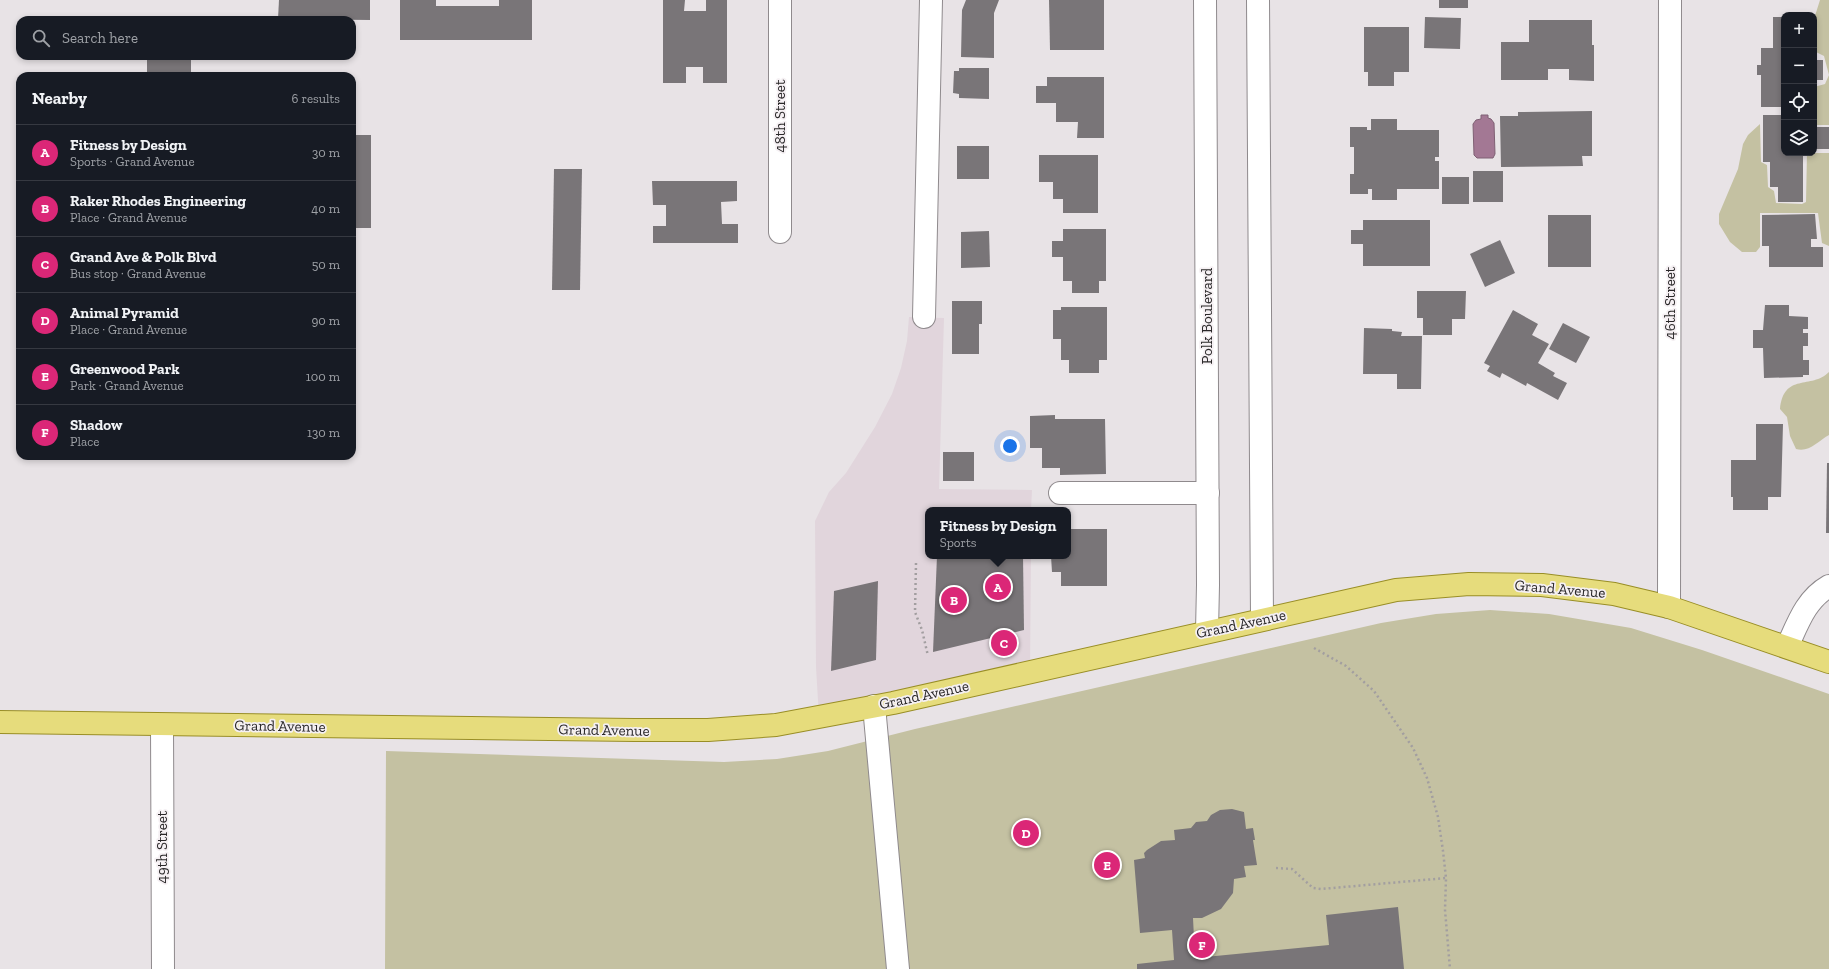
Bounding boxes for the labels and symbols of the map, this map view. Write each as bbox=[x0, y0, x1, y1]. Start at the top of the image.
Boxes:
street label: 48th Street bbox=[771, 79, 789, 152]
street label: 46th Street bbox=[1661, 266, 1679, 339]
street label: Polk Boulevard bbox=[1198, 267, 1216, 364]
your location bbox=[1000, 436, 1020, 456]
pin: A bbox=[985, 572, 1011, 602]
street label: Grand Avenue bbox=[1514, 576, 1606, 602]
pin: B bbox=[941, 585, 967, 615]
street label: Grand Avenue bbox=[1195, 606, 1287, 642]
pin: C bbox=[991, 628, 1017, 658]
street label: Grand Avenue bbox=[878, 677, 970, 713]
street label: Grand Avenue bbox=[234, 716, 326, 736]
street label: Grand Avenue bbox=[558, 720, 650, 740]
street label: 49th Street bbox=[153, 810, 171, 883]
pin: D bbox=[1013, 818, 1039, 848]
pin: E bbox=[1094, 850, 1120, 880]
pin: F bbox=[1189, 930, 1215, 960]

